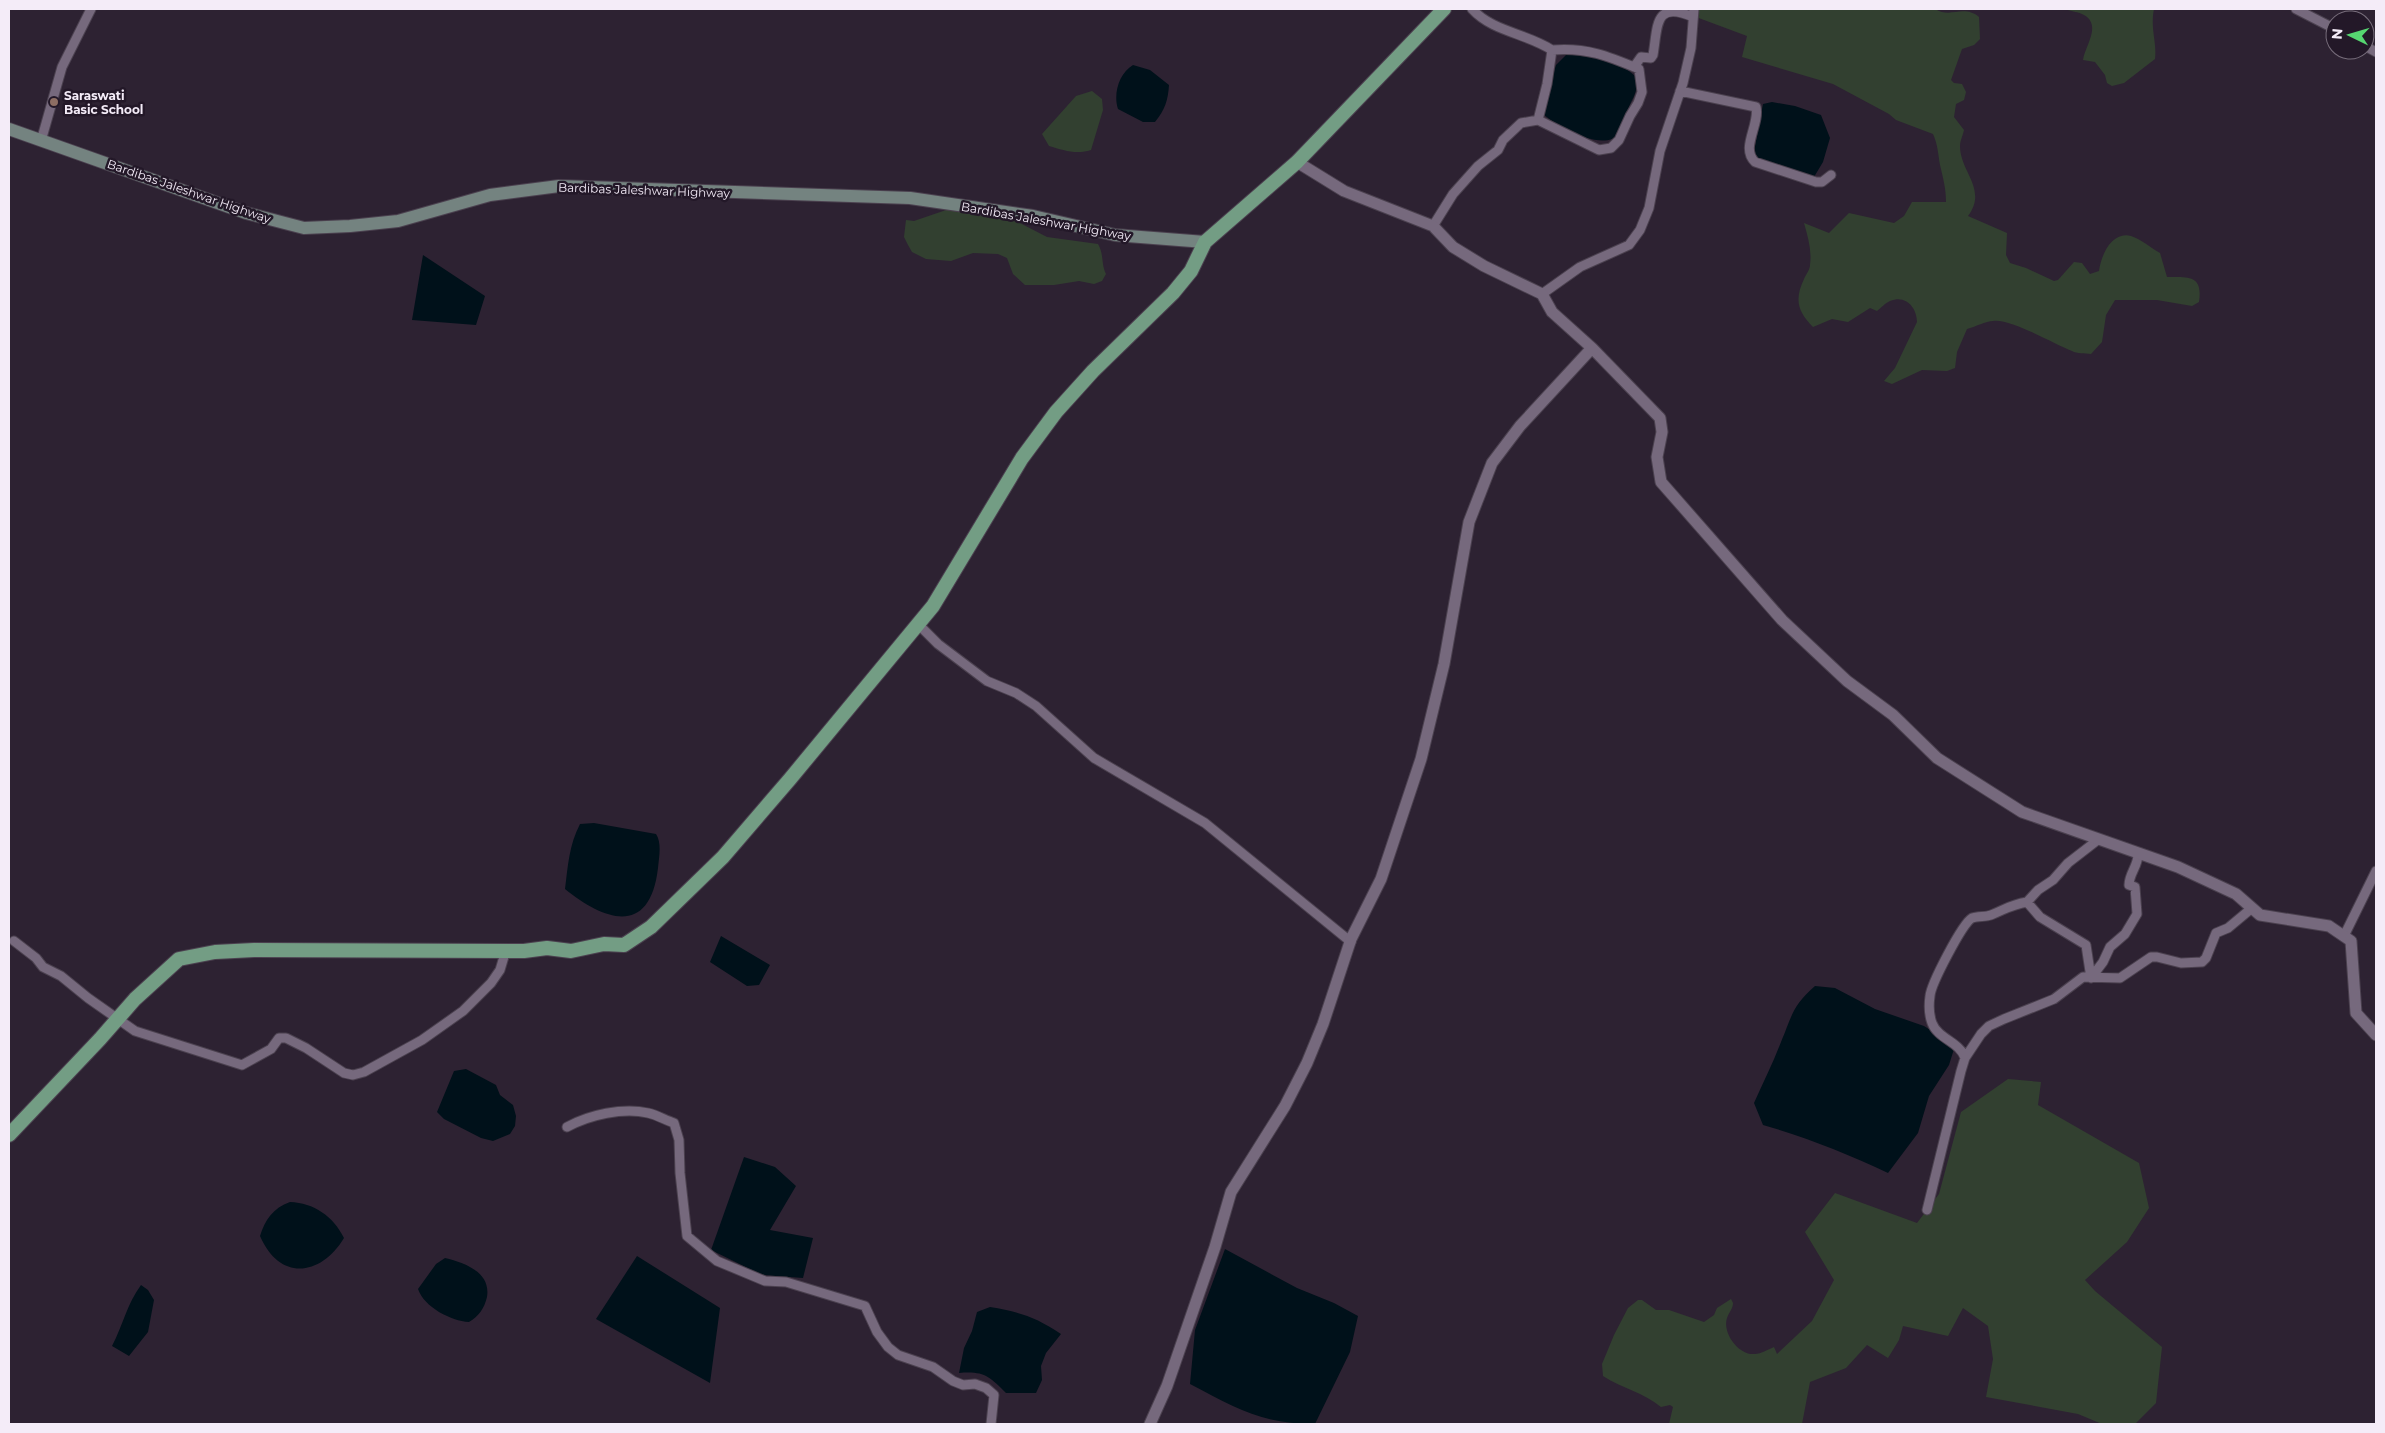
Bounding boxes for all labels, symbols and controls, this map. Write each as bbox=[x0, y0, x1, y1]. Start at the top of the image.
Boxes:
north arrow bbox=[2325, 10, 2375, 60]
text: N bbox=[2328, 27, 2347, 40]
place label: Saraswati Basic School bbox=[64, 88, 143, 117]
marker: Saraswati Basic School bbox=[48, 96, 60, 108]
street label: Bardibas Jaleshwar Highway bbox=[105, 156, 273, 226]
street label: Bardibas Jaleshwar Highway bbox=[558, 180, 731, 201]
street label: Bardibas Jaleshwar Highway bbox=[960, 199, 1132, 243]

